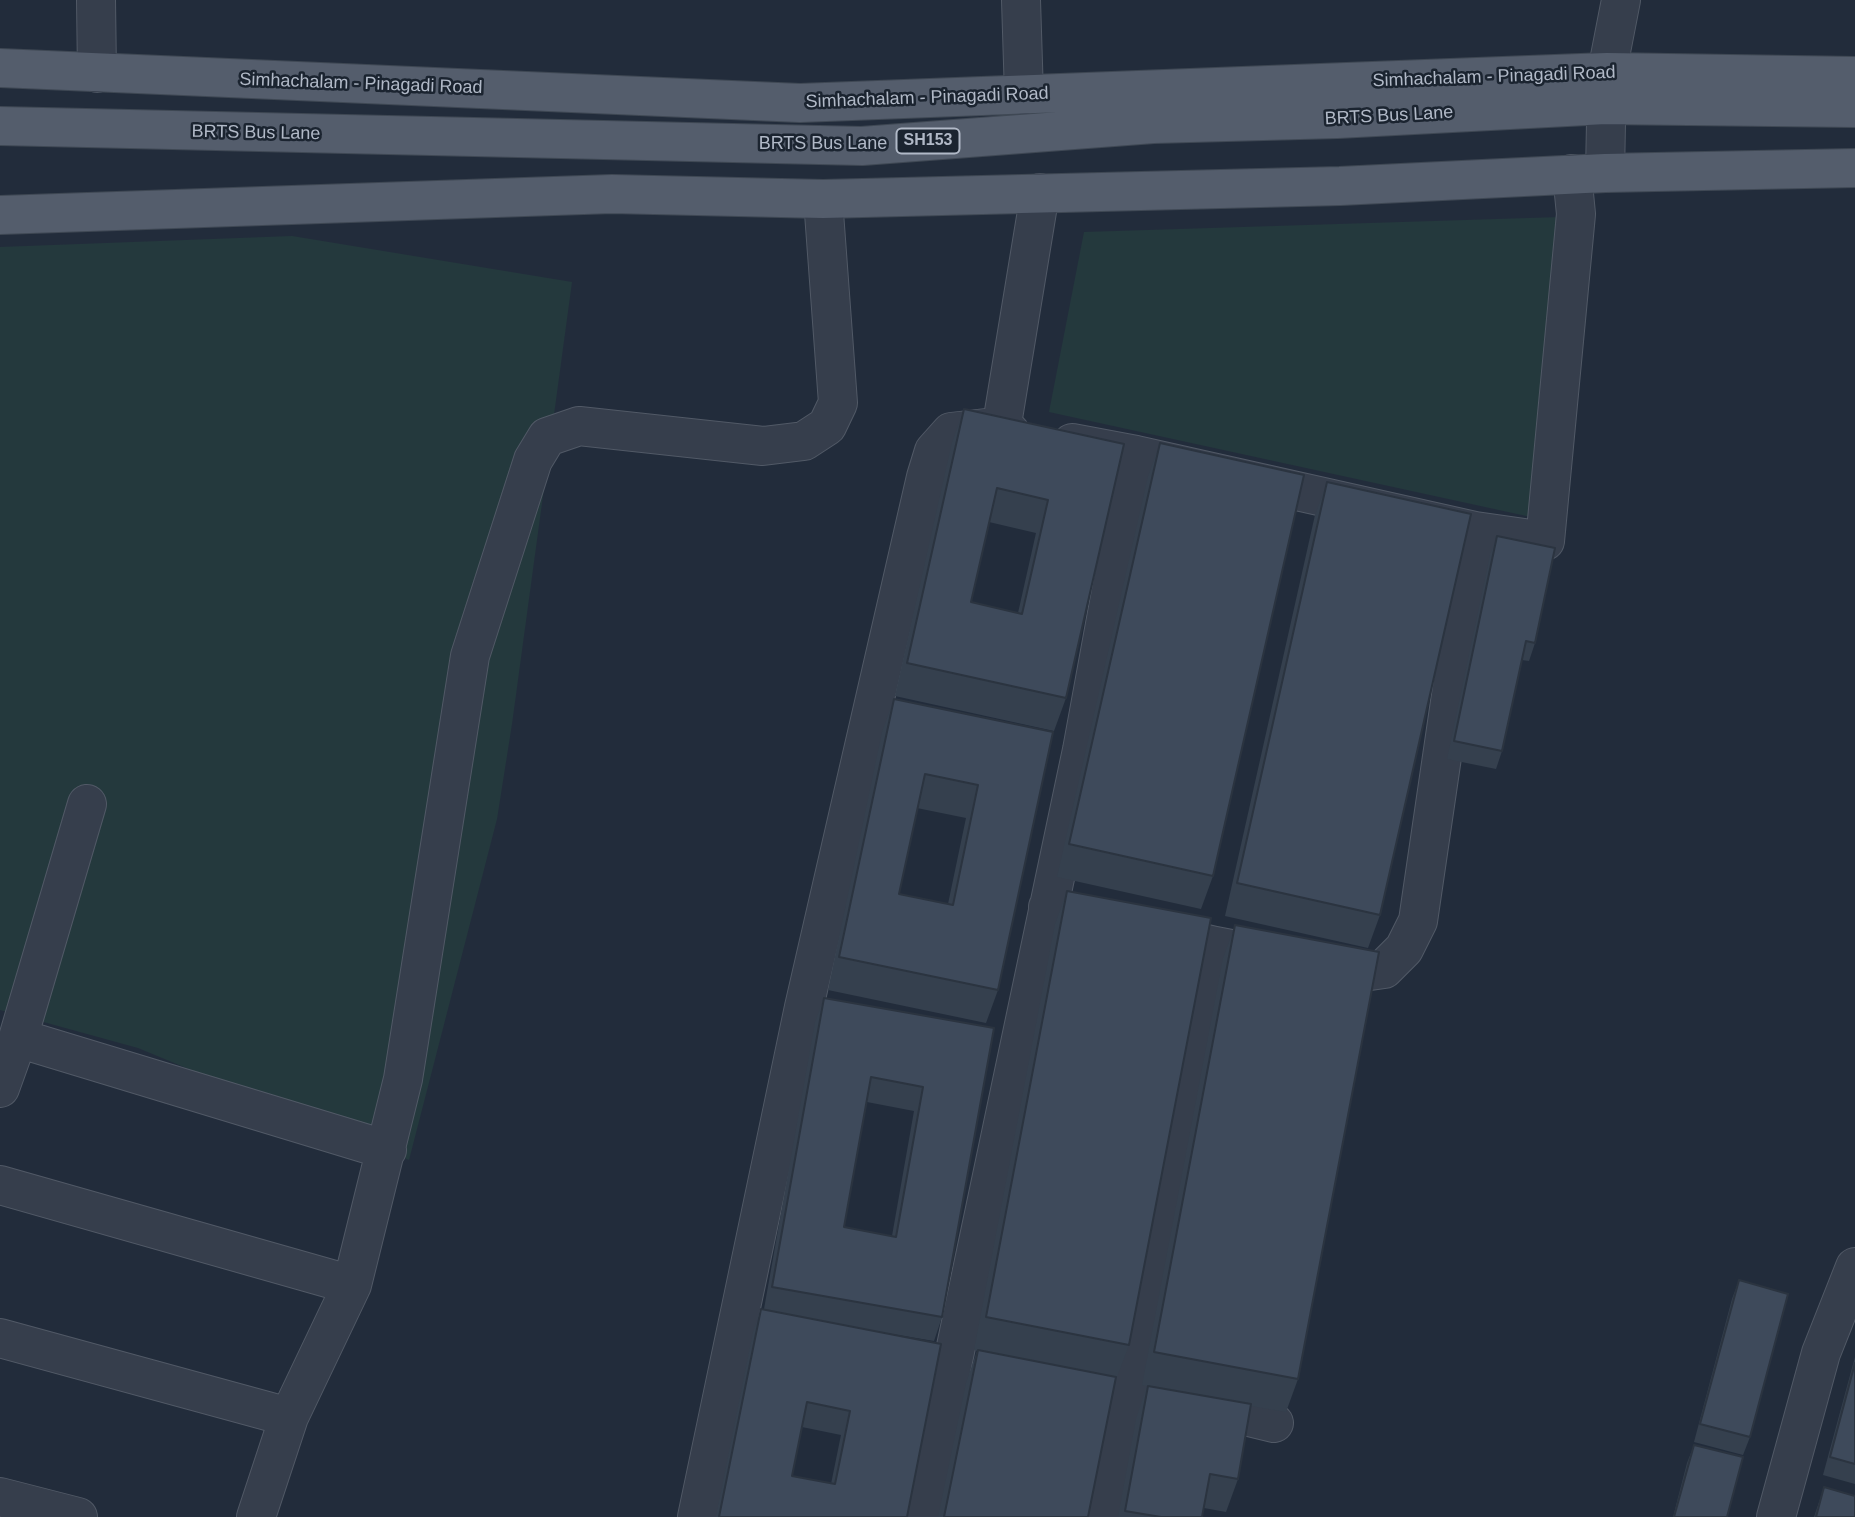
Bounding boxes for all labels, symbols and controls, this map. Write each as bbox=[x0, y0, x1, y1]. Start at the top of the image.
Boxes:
street label: Simhachalam - Pinagadi Road bbox=[1372, 62, 1616, 92]
street label: Simhachalam - Pinagadi Road bbox=[239, 69, 483, 99]
street label: Simhachalam - Pinagadi Road bbox=[805, 83, 1049, 113]
street label: BRTS Bus Lane bbox=[1324, 102, 1454, 130]
street label: BRTS Bus Lane bbox=[191, 121, 321, 145]
road number: SH153 bbox=[897, 128, 960, 154]
street label: BRTS Bus Lane bbox=[759, 133, 887, 155]

